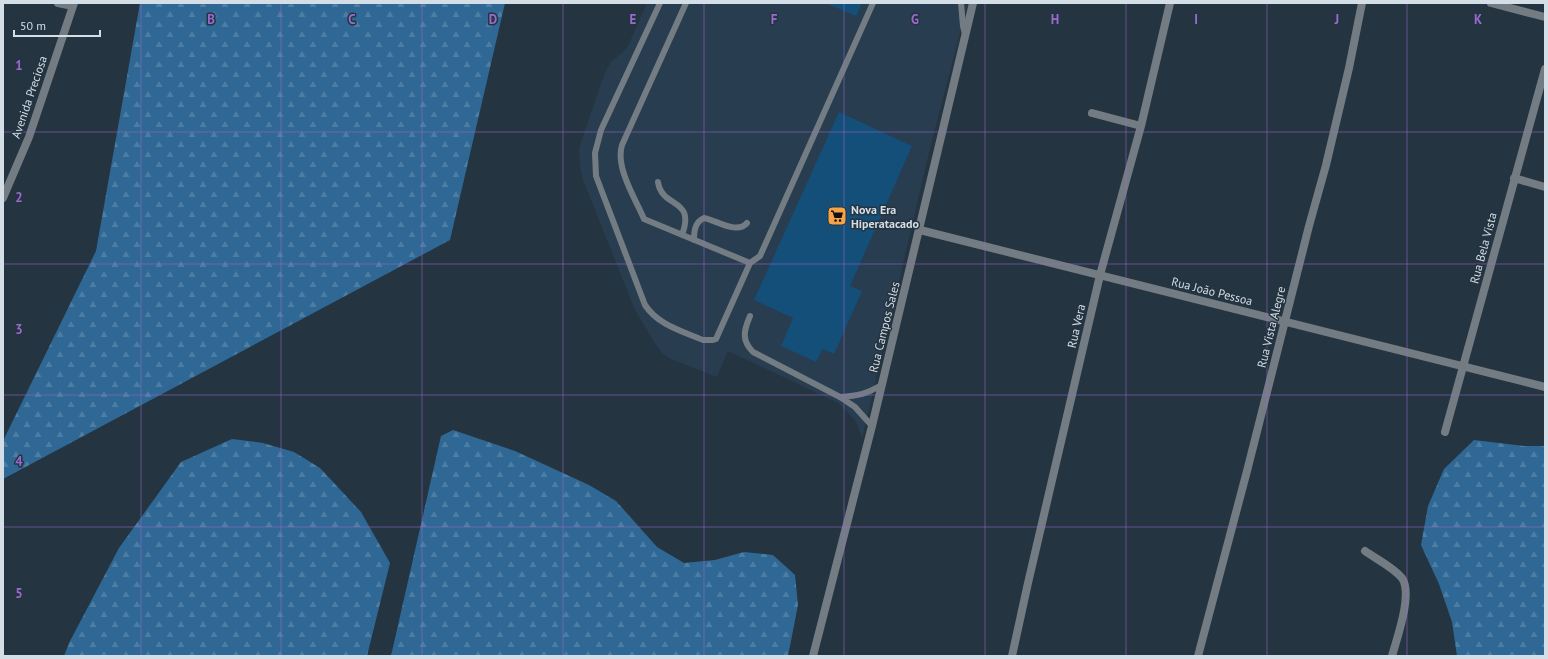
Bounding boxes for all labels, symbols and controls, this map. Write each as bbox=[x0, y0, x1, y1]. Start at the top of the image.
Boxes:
text: B bbox=[207, 11, 215, 28]
text: C bbox=[348, 11, 356, 28]
text: D bbox=[489, 11, 497, 28]
text: E bbox=[630, 11, 637, 28]
text: F bbox=[771, 11, 778, 28]
text: G bbox=[911, 11, 919, 28]
text: H bbox=[1051, 11, 1059, 28]
text: I bbox=[1194, 11, 1198, 28]
text: J bbox=[1334, 11, 1339, 28]
text: K bbox=[1474, 11, 1482, 28]
scale bar bbox=[14, 12, 100, 38]
text: 50 m bbox=[20, 18, 46, 33]
street label: Avenida Preciosa bbox=[8, 54, 50, 140]
text: 1 bbox=[15, 57, 23, 74]
text: 2 bbox=[15, 189, 23, 206]
place label: Nova Era Hiperatacado bbox=[851, 202, 920, 231]
supermarket icon: Nova Era Hiperatacado bbox=[826, 205, 848, 227]
street label: Rua Bela Vista bbox=[1466, 211, 1500, 285]
street label: Rua João Pessoa bbox=[1170, 274, 1254, 308]
street label: Rua Campos Sales bbox=[865, 280, 903, 374]
street label: Rua Vista Alegre bbox=[1254, 285, 1288, 369]
street label: Rua Vera bbox=[1064, 303, 1088, 349]
text: 3 bbox=[15, 321, 23, 338]
text: 4 bbox=[15, 453, 23, 470]
text: 5 bbox=[15, 585, 23, 602]

